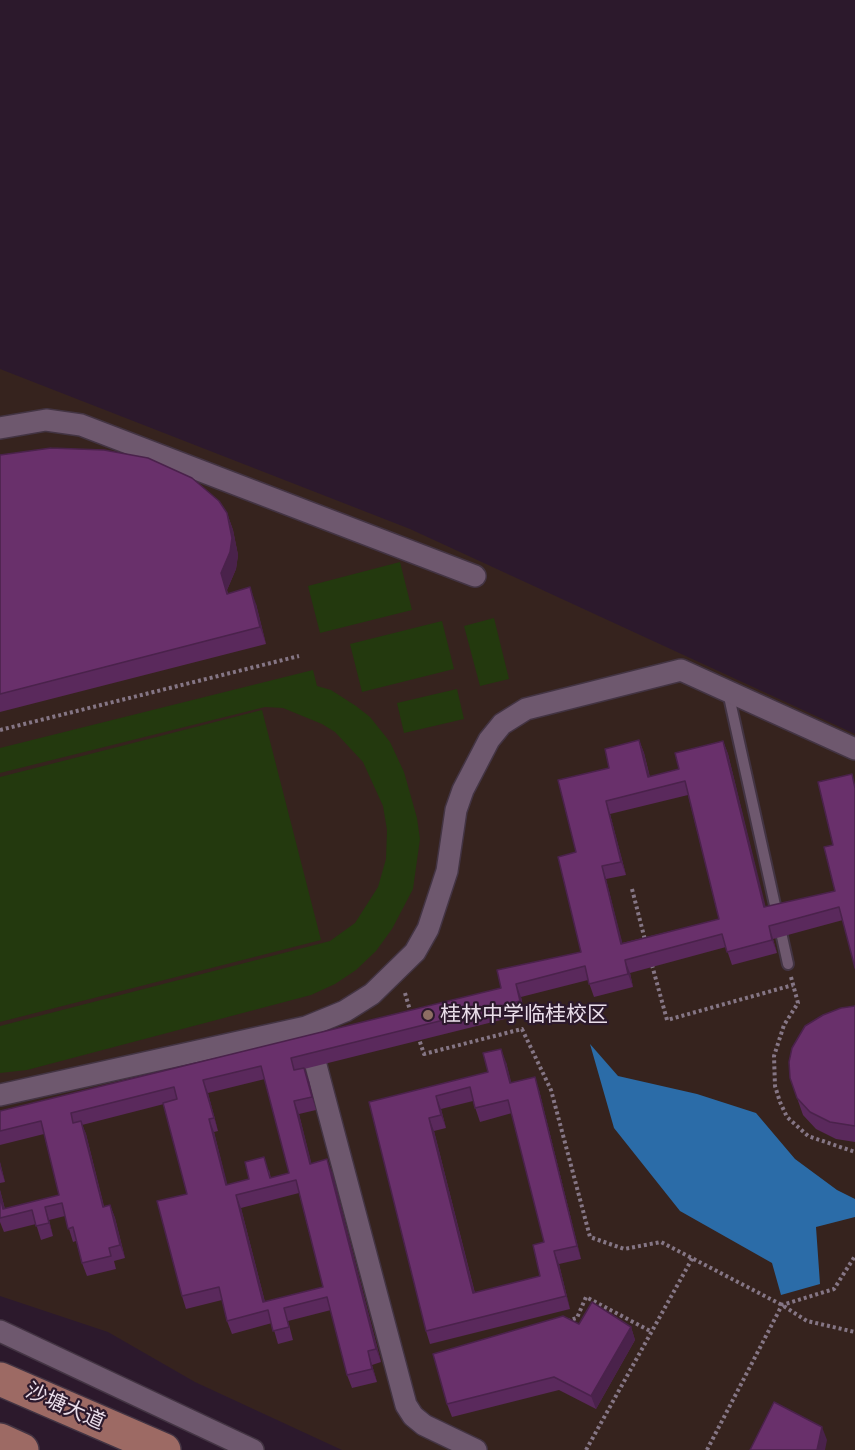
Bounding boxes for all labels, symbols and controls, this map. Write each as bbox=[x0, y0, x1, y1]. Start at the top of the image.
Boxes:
place label: 桂林中学临桂校区 bbox=[440, 1002, 608, 1028]
marker: 桂林中学临桂校区 bbox=[421, 1008, 435, 1022]
street label: 沙塘大道 bbox=[22, 1378, 108, 1436]

